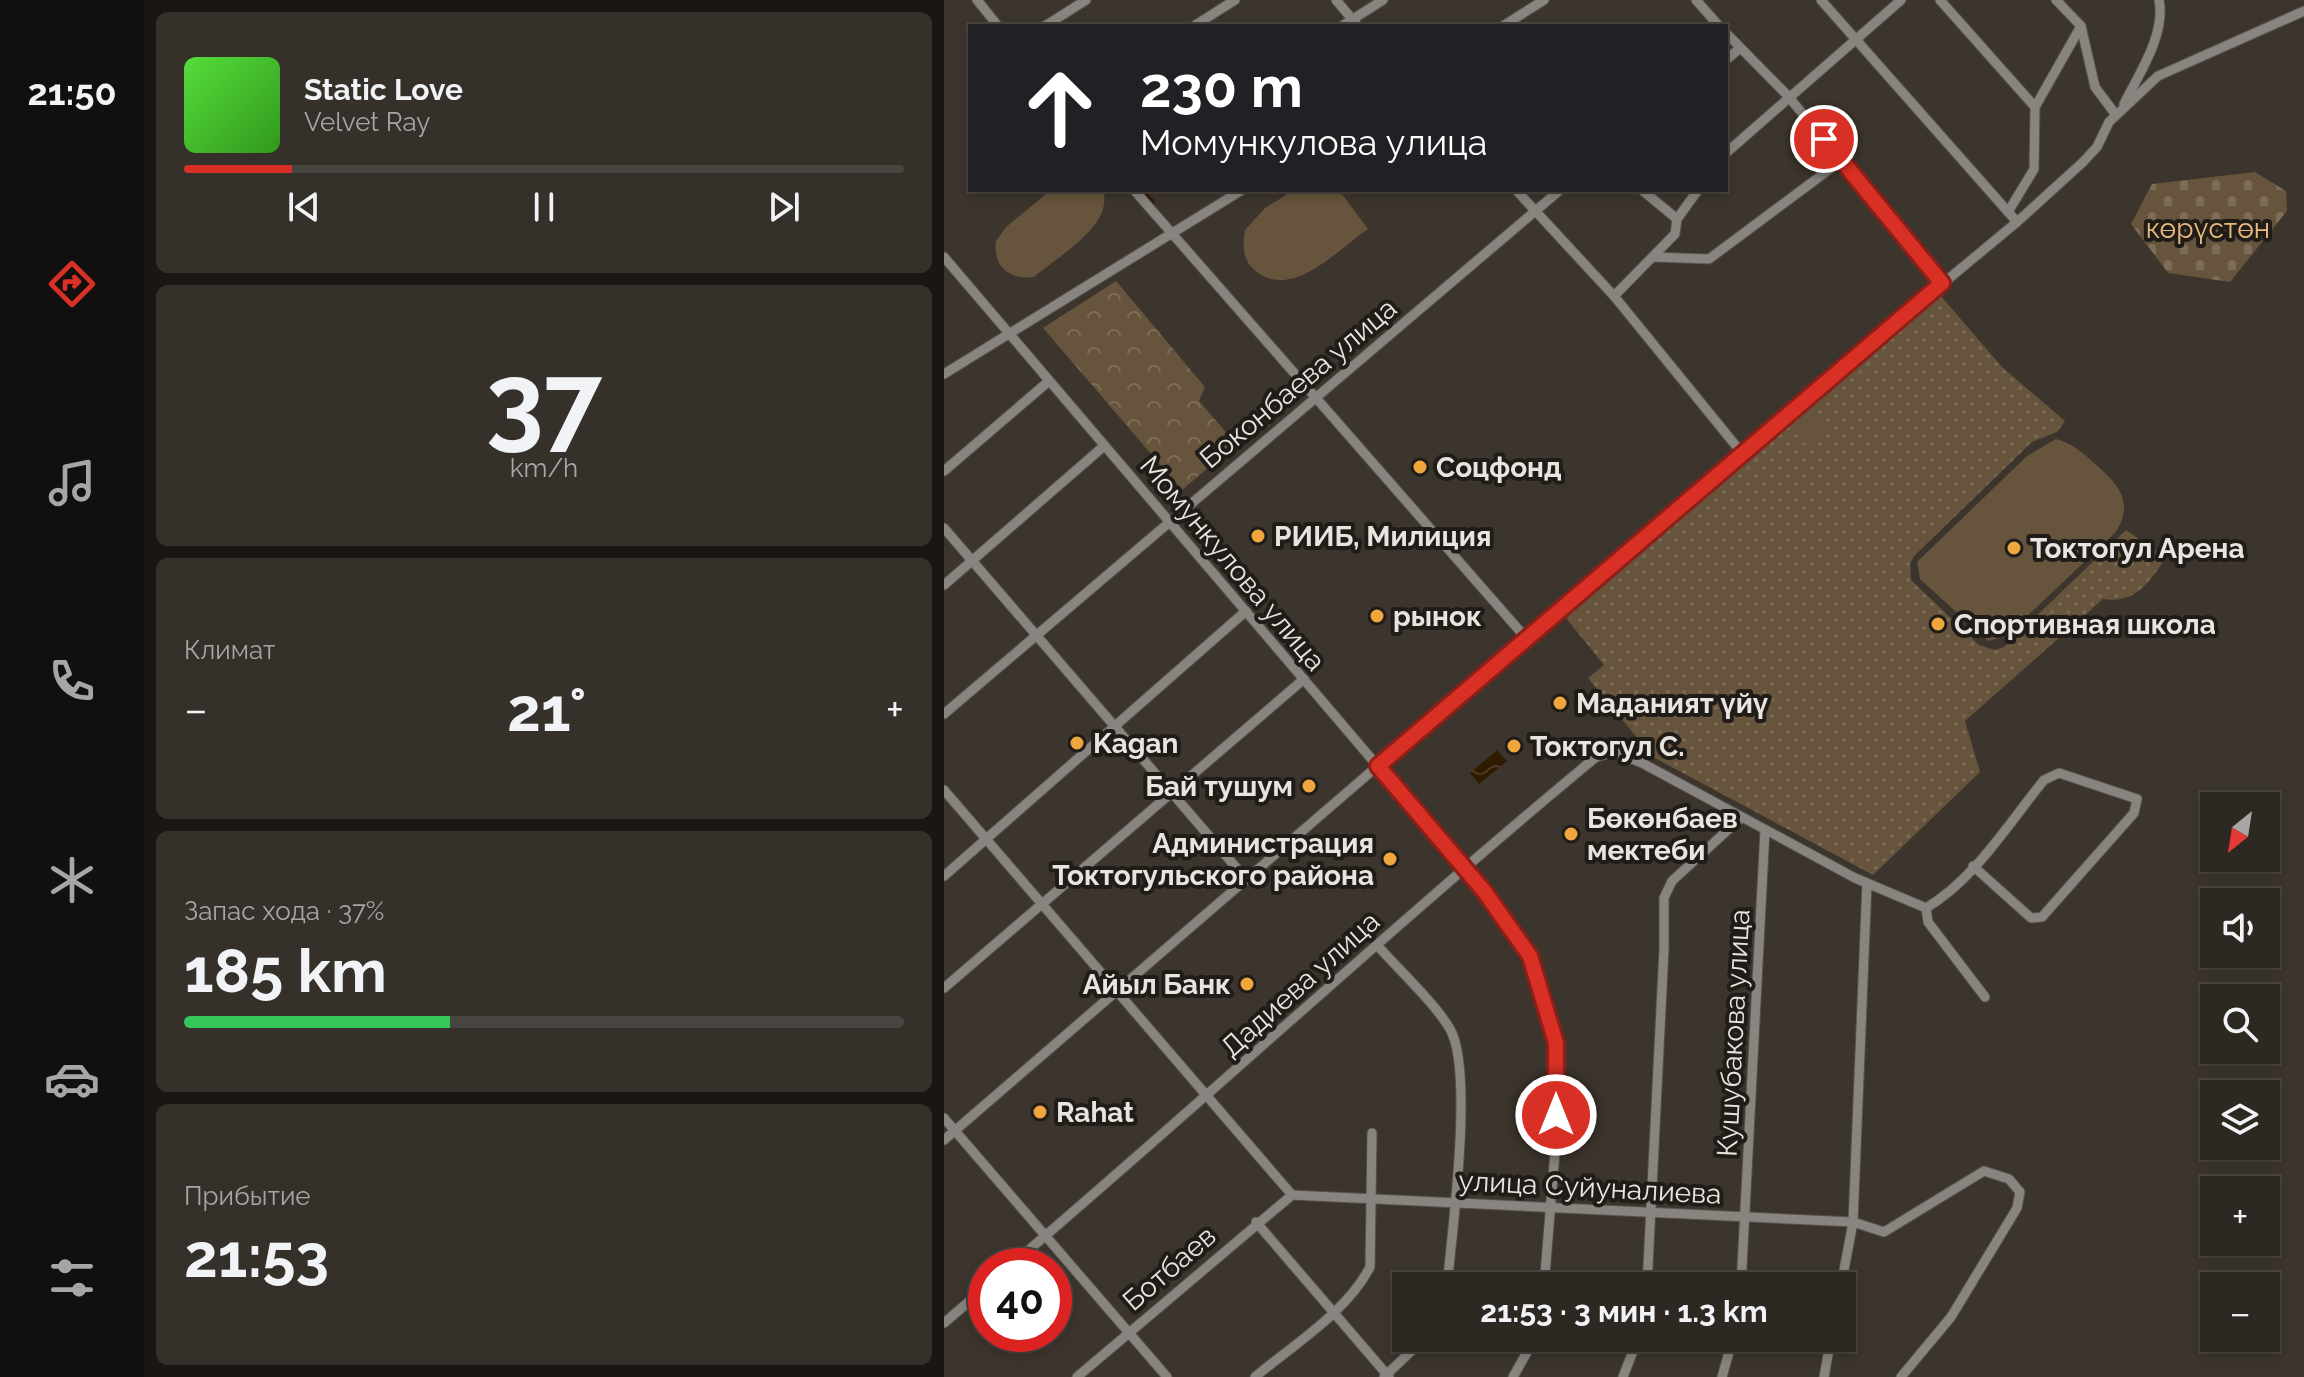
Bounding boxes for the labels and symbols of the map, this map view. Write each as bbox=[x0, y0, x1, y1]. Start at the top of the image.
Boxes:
pin bbox=[1790, 105, 1858, 173]
park label: көрүстөн bbox=[2146, 212, 2270, 245]
street label: Боконбаева улица bbox=[1193, 292, 1403, 475]
street label: Момункулова улица bbox=[1133, 449, 1332, 677]
place label: Соцфонд bbox=[1436, 451, 1562, 484]
marker: Соцфонд bbox=[1411, 458, 1429, 476]
place label: РИИБ, Милиция bbox=[1274, 520, 1492, 553]
marker: РИИБ, Милиция bbox=[1249, 527, 1267, 545]
place label: Токтогул Арена bbox=[2030, 532, 2244, 565]
marker: Токтогул Арена bbox=[2005, 539, 2023, 557]
place label: рынок bbox=[1393, 600, 1482, 633]
marker: рынок bbox=[1368, 607, 1386, 625]
place label: Спортивная школа bbox=[1954, 608, 2216, 641]
marker: Спортивная школа bbox=[1929, 615, 1947, 633]
place label: Маданият үйү bbox=[1576, 687, 1769, 720]
marker: Маданият үйү bbox=[1551, 694, 1569, 712]
place label: Kagan bbox=[1093, 727, 1178, 760]
place label: Токтогул С. bbox=[1530, 730, 1685, 763]
marker: Kagan bbox=[1068, 734, 1086, 752]
marker: Токтогул С. bbox=[1505, 737, 1523, 755]
place label: Бай тушум bbox=[1145, 770, 1293, 803]
marker: Бай тушум bbox=[1300, 777, 1318, 795]
north arrow bbox=[2200, 792, 2280, 872]
place label: Бөкөнбаев мектеби bbox=[1587, 802, 1738, 867]
marker: Бөкөнбаев мектеби bbox=[1562, 825, 1580, 843]
place label: Администрация Токтогульского района bbox=[1052, 827, 1374, 892]
marker: Администрация Токтогульского района bbox=[1381, 850, 1399, 868]
street label: Дадиева улица bbox=[1214, 905, 1386, 1064]
street label: Кушубакова улица bbox=[1711, 908, 1756, 1158]
place label: Айыл Банк bbox=[1083, 968, 1231, 1001]
marker: Айыл Банк bbox=[1238, 975, 1256, 993]
position arrow bbox=[1514, 1073, 1598, 1157]
place label: Rahat bbox=[1056, 1096, 1134, 1129]
marker: Rahat bbox=[1031, 1103, 1049, 1121]
street label: улица Суйуналиева bbox=[1458, 1164, 1722, 1211]
street label: Ботбаев bbox=[1116, 1219, 1222, 1318]
speed limit sign: 40 bbox=[968, 1248, 1072, 1352]

